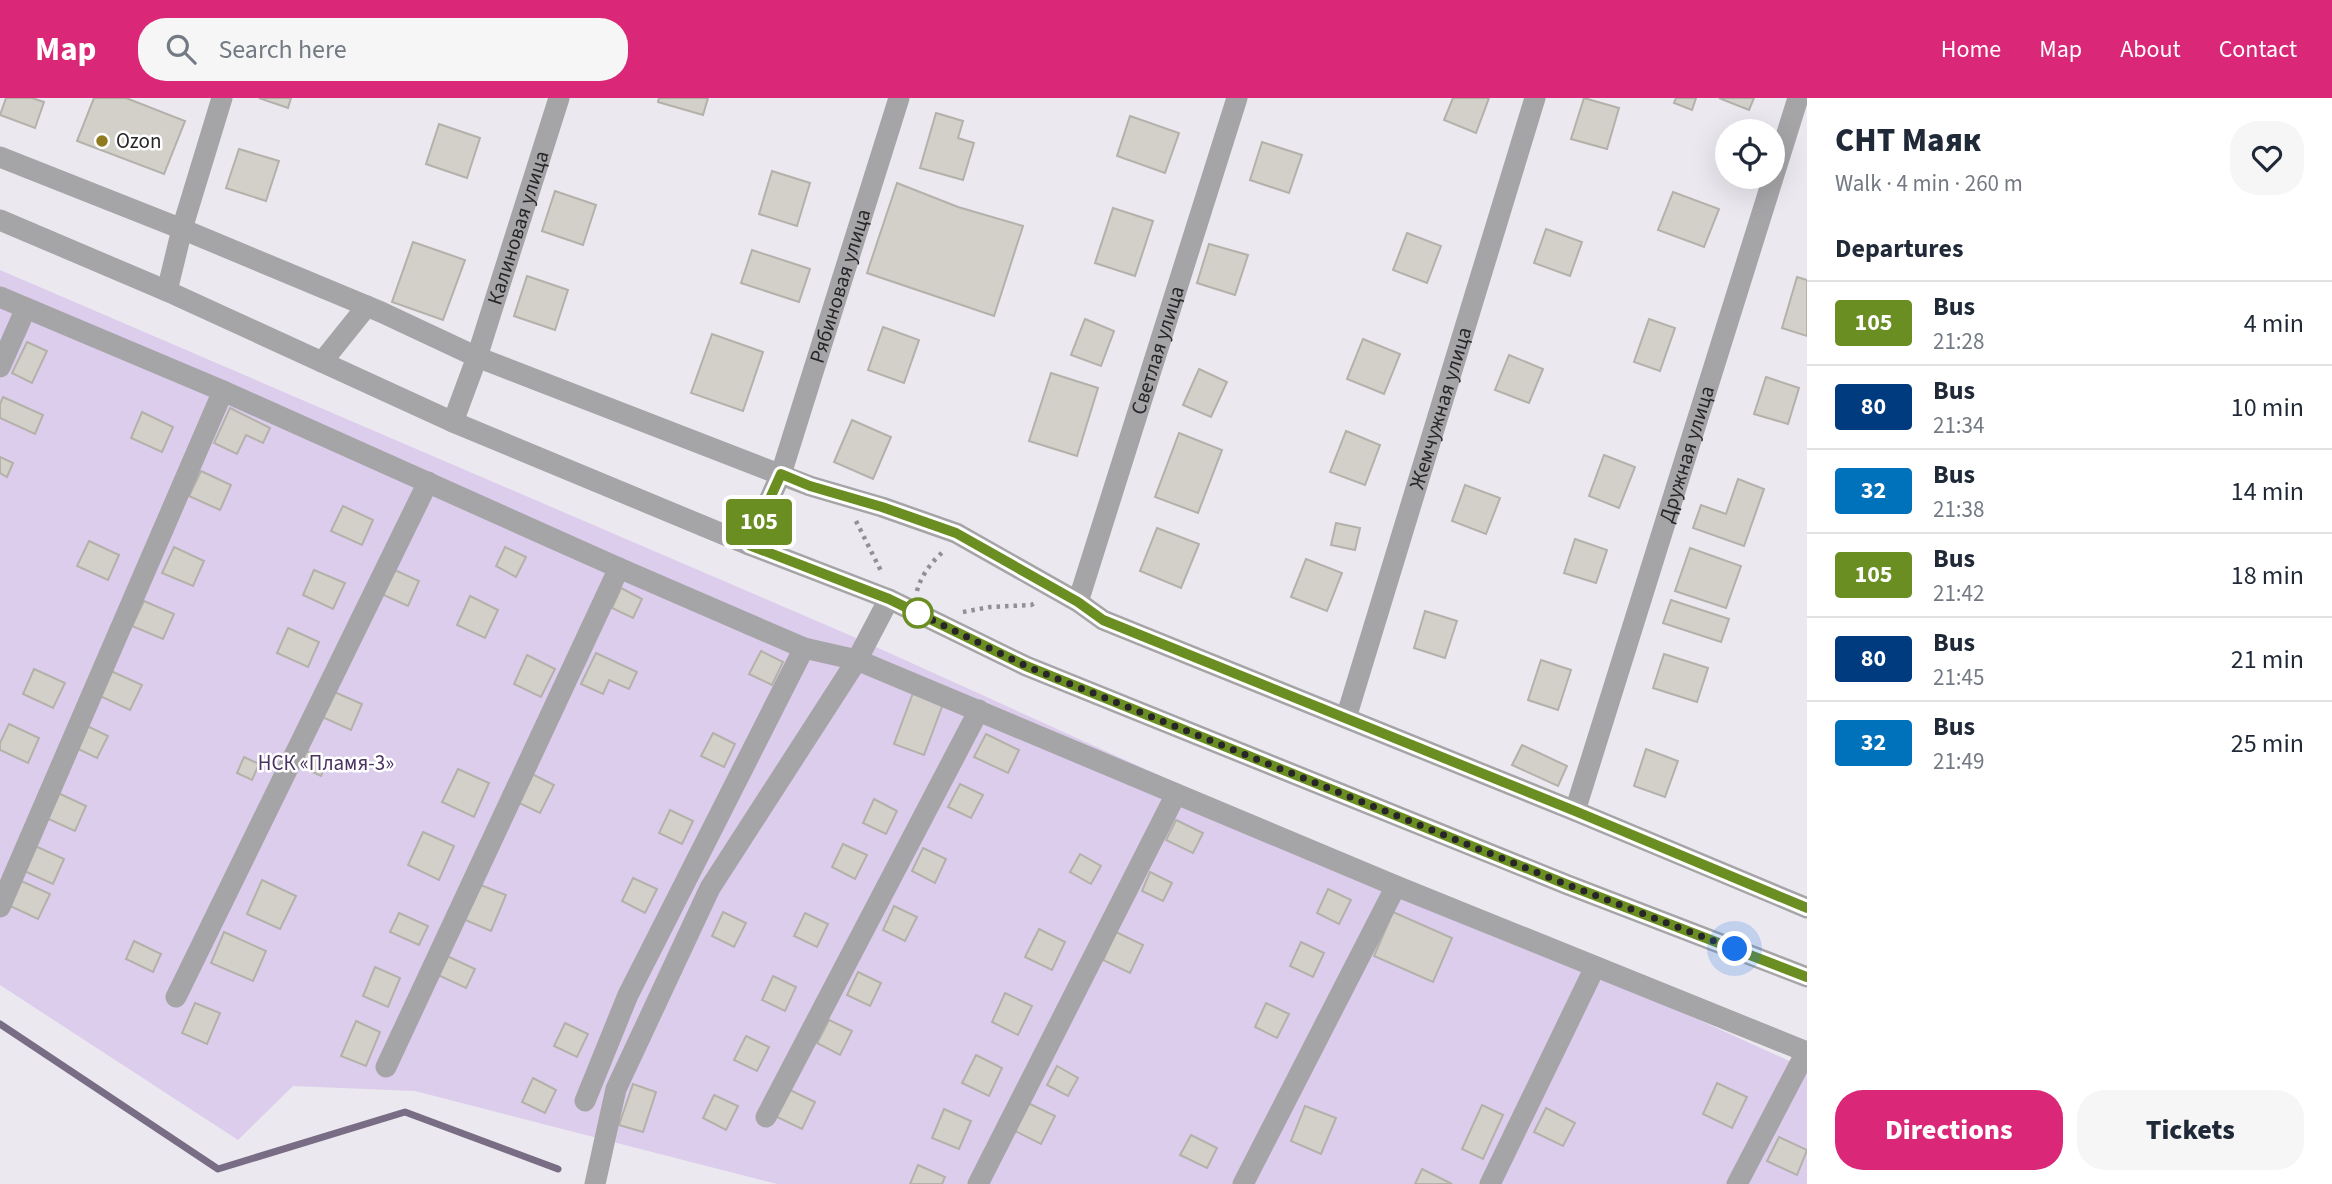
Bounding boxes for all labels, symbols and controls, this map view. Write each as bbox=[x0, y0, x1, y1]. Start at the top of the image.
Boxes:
search box bbox=[138, 18, 628, 81]
text: Map bbox=[35, 26, 96, 73]
icon: search bbox=[162, 30, 200, 68]
text: Search here bbox=[218, 31, 347, 68]
text: Home bbox=[1941, 32, 2001, 67]
text: Map bbox=[2039, 32, 2082, 67]
text: About bbox=[2120, 32, 2181, 67]
text: Contact bbox=[2219, 32, 2297, 67]
text: СНТ Маяк bbox=[1835, 117, 1981, 164]
map controls bbox=[1715, 119, 1785, 189]
button: locate bbox=[1715, 119, 1785, 189]
button: heart bbox=[2230, 121, 2304, 195]
place label: Ozon bbox=[116, 126, 161, 156]
marker: Ozon bbox=[94, 133, 110, 149]
street label: Калиновая улица bbox=[479, 147, 556, 309]
text: Walk · 4 min · 260 m bbox=[1835, 167, 2023, 200]
street label: Рябиновая улица bbox=[802, 205, 878, 367]
text: Departures bbox=[1835, 230, 1963, 267]
street label: Светлая улица bbox=[1123, 282, 1192, 418]
text: Bus bbox=[1933, 288, 1975, 325]
text: 105 bbox=[1854, 305, 1893, 340]
text: 4 min bbox=[2244, 305, 2304, 342]
street label: Жемчужная улица bbox=[1402, 323, 1479, 493]
text: 21:28 bbox=[1933, 325, 1984, 358]
text: Bus bbox=[1933, 372, 1975, 409]
street label: Дружная улица bbox=[1651, 382, 1722, 526]
text: 80 bbox=[1861, 389, 1886, 424]
text: 10 min bbox=[2231, 389, 2304, 426]
text: 21:34 bbox=[1933, 409, 1984, 442]
text: Bus bbox=[1933, 456, 1975, 493]
text: 32 bbox=[1861, 473, 1886, 508]
text: 14 min bbox=[2231, 473, 2304, 510]
text: 21:38 bbox=[1933, 493, 1984, 526]
line badge: 105 bbox=[719, 499, 799, 545]
text: 105 bbox=[740, 504, 778, 539]
text: Bus bbox=[1933, 540, 1975, 577]
text: 105 bbox=[1854, 557, 1893, 592]
text: 18 min bbox=[2231, 557, 2304, 594]
text: 21:42 bbox=[1933, 577, 1984, 610]
unlabelled marker bbox=[903, 598, 933, 628]
text: Bus bbox=[1933, 624, 1975, 661]
text: 80 bbox=[1861, 641, 1886, 676]
text: 21 min bbox=[2231, 641, 2304, 678]
text: 21:45 bbox=[1933, 661, 1984, 694]
text: Bus bbox=[1933, 708, 1975, 745]
text: 32 bbox=[1861, 725, 1886, 760]
text: 25 min bbox=[2231, 725, 2304, 762]
text: 21:49 bbox=[1933, 745, 1984, 778]
park label: НСК «Пламя-3» bbox=[258, 748, 394, 778]
your location bbox=[1717, 931, 1752, 966]
button: Directions bbox=[1835, 1090, 2063, 1170]
button: Tickets bbox=[2077, 1090, 2304, 1170]

